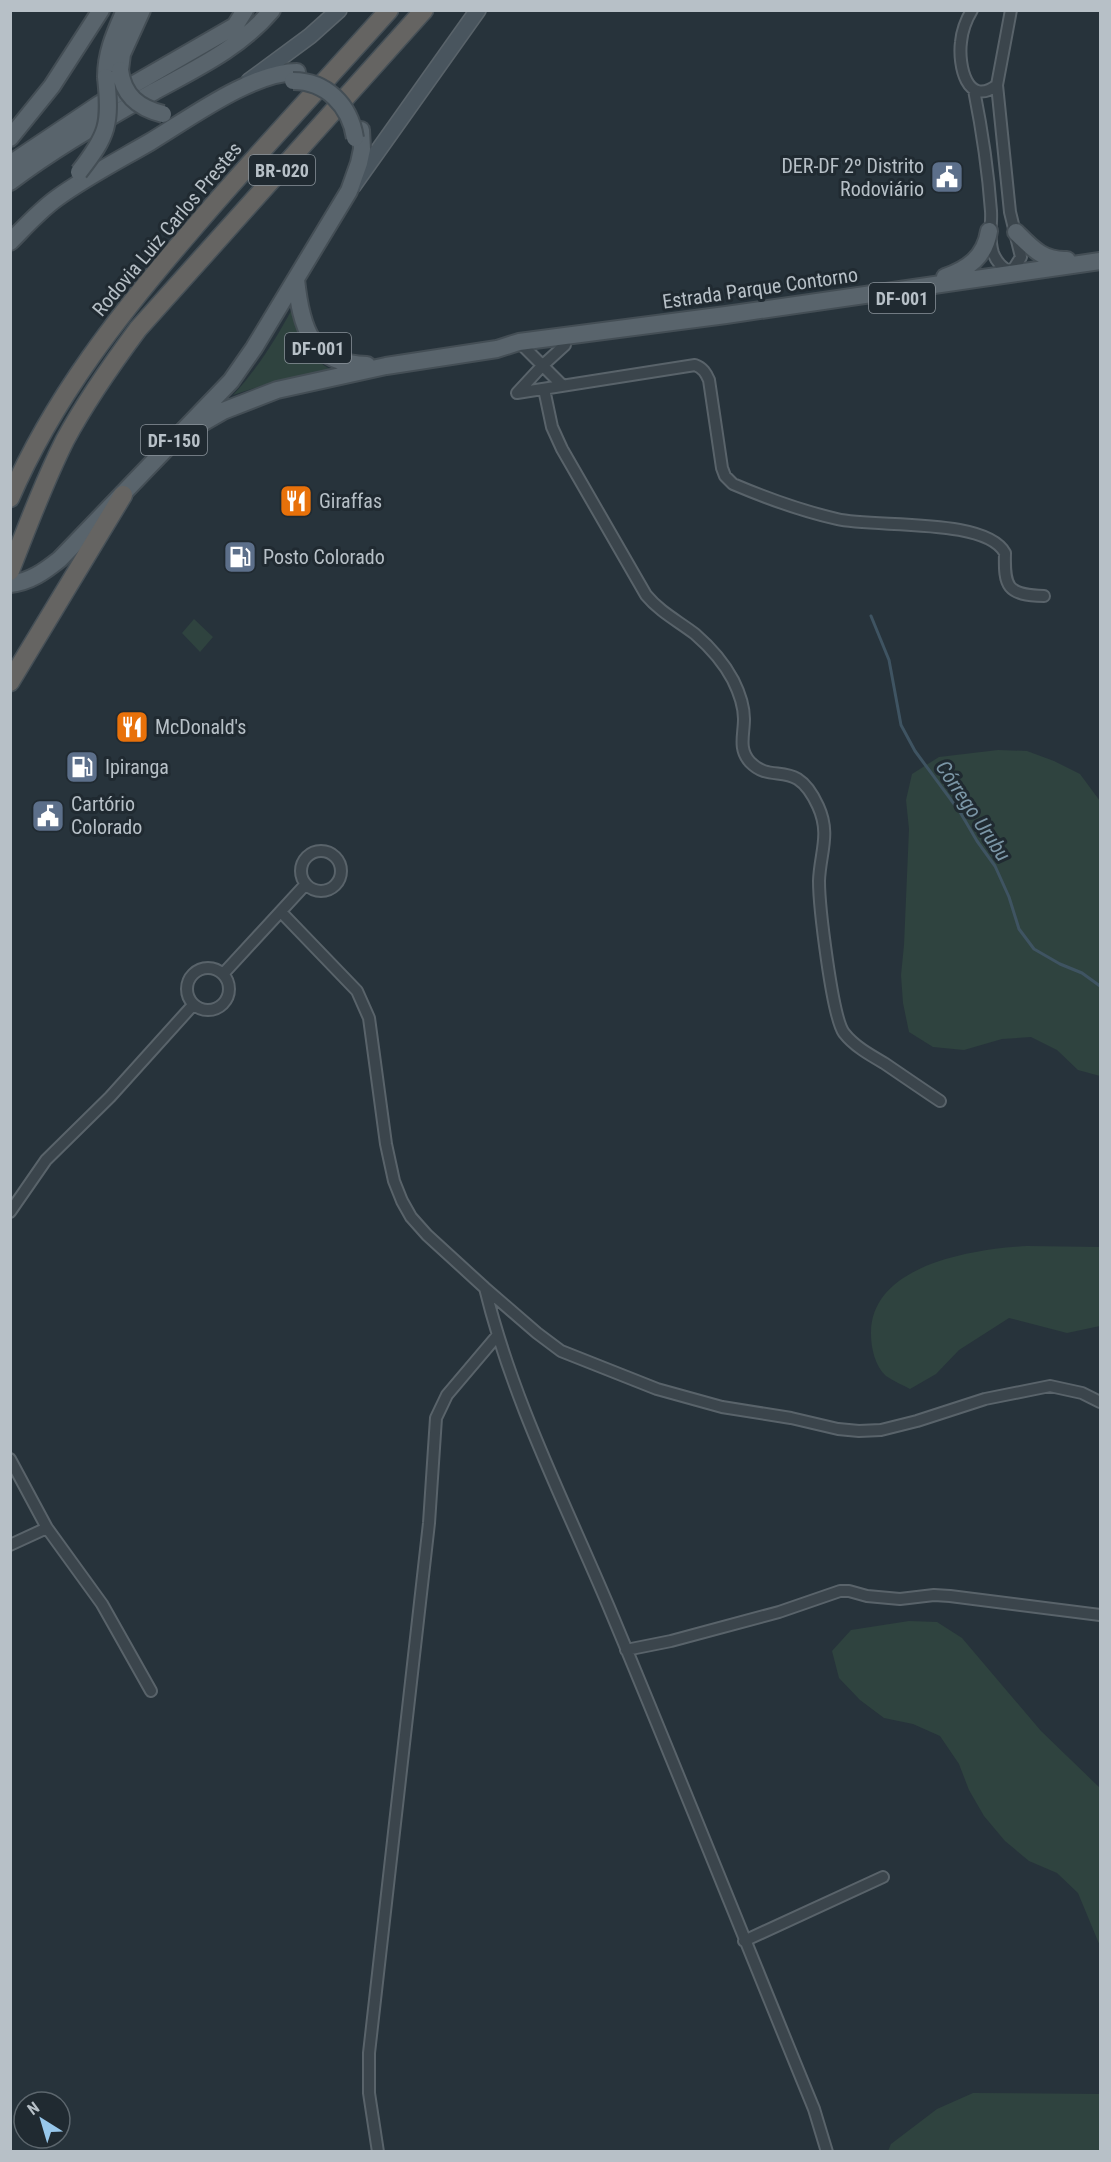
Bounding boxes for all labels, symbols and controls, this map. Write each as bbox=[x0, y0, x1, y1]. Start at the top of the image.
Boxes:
street label: Rodovia Luiz Carlos Prestes bbox=[87, 137, 247, 321]
place label: DER-DF 2º Distrito Rodoviário bbox=[781, 154, 924, 201]
road number: BR-020 bbox=[249, 155, 315, 185]
public building icon: DER-DF 2º Distrito Rodoviário bbox=[929, 159, 965, 195]
street label: Estrada Parque Contorno bbox=[661, 262, 859, 314]
road number: DF-001 bbox=[869, 283, 935, 313]
road number: DF-001 bbox=[285, 333, 351, 363]
road number: DF-150 bbox=[141, 425, 207, 455]
restaurant icon: Giraffas bbox=[278, 483, 314, 519]
place label: Giraffas bbox=[319, 489, 382, 513]
fuel station icon: Posto Colorado bbox=[222, 539, 258, 575]
place label: Posto Colorado bbox=[263, 545, 385, 569]
restaurant icon: McDonald's bbox=[114, 709, 150, 745]
place label: McDonald's bbox=[155, 715, 246, 739]
fuel station icon: Ipiranga bbox=[64, 749, 100, 785]
place label: Ipiranga bbox=[105, 755, 169, 779]
water label: Córrego Urubu bbox=[931, 756, 1015, 866]
place label: Cartório Colorado bbox=[71, 792, 142, 839]
public building icon: Cartório Colorado bbox=[30, 798, 66, 834]
north arrow bbox=[12, 2090, 72, 2150]
text: N bbox=[24, 2098, 43, 2119]

